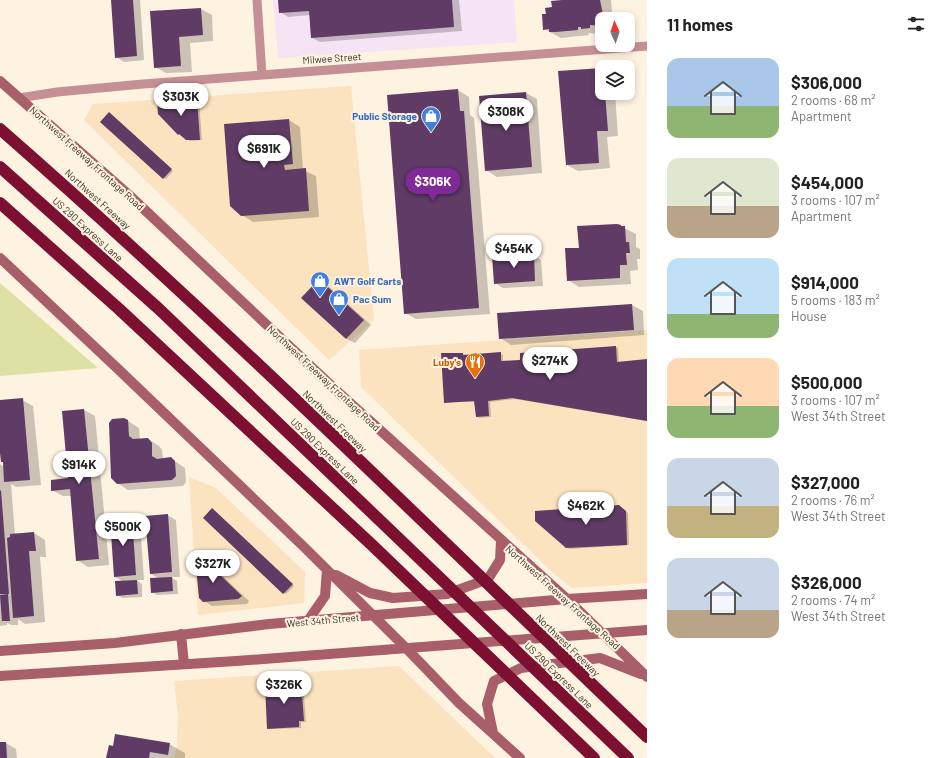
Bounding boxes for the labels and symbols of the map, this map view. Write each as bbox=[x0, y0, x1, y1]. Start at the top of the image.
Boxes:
north arrow bbox=[595, 12, 635, 52]
street label: Milwee Street bbox=[302, 50, 362, 66]
pin: $303K bbox=[153, 83, 209, 117]
pin: $308K bbox=[478, 98, 534, 132]
street label: Northwest Freeway Frontage Road bbox=[27, 103, 147, 213]
shop icon: Public Storage bbox=[420, 105, 442, 133]
place label: Public Storage bbox=[352, 110, 418, 122]
pin: $691K bbox=[236, 135, 292, 169]
street label: Northwest Freeway bbox=[63, 166, 133, 232]
pin: $306K bbox=[405, 168, 461, 202]
street label: US 290 Express Lane bbox=[50, 194, 126, 264]
pin: $454K bbox=[486, 235, 542, 269]
shop icon: AWT Golf Carts bbox=[309, 270, 331, 298]
place label: AWT Golf Carts bbox=[334, 275, 401, 287]
shop icon: Pac Sum bbox=[328, 288, 350, 316]
place label: Pac Sum bbox=[353, 293, 391, 305]
street label: Northwest Freeway Frontage Road bbox=[265, 323, 383, 433]
pin: $274K bbox=[522, 347, 578, 381]
restaurant icon: Luby's bbox=[464, 351, 486, 379]
place label: Luby's bbox=[433, 356, 461, 368]
street label: Northwest Freeway bbox=[301, 387, 369, 455]
street label: US 290 Express Lane bbox=[288, 415, 362, 487]
pin: $914K bbox=[51, 451, 107, 485]
pin: $462K bbox=[558, 492, 614, 526]
pin: $500K bbox=[95, 513, 151, 547]
street label: Northwest Freeway Frontage Road bbox=[503, 542, 623, 652]
pin: $327K bbox=[185, 550, 241, 584]
street label: West 34th Street bbox=[286, 611, 360, 629]
street label: Northwest Freeway bbox=[534, 611, 602, 679]
street label: US 290 Express Lane bbox=[522, 639, 596, 711]
pin: $326K bbox=[256, 671, 312, 705]

